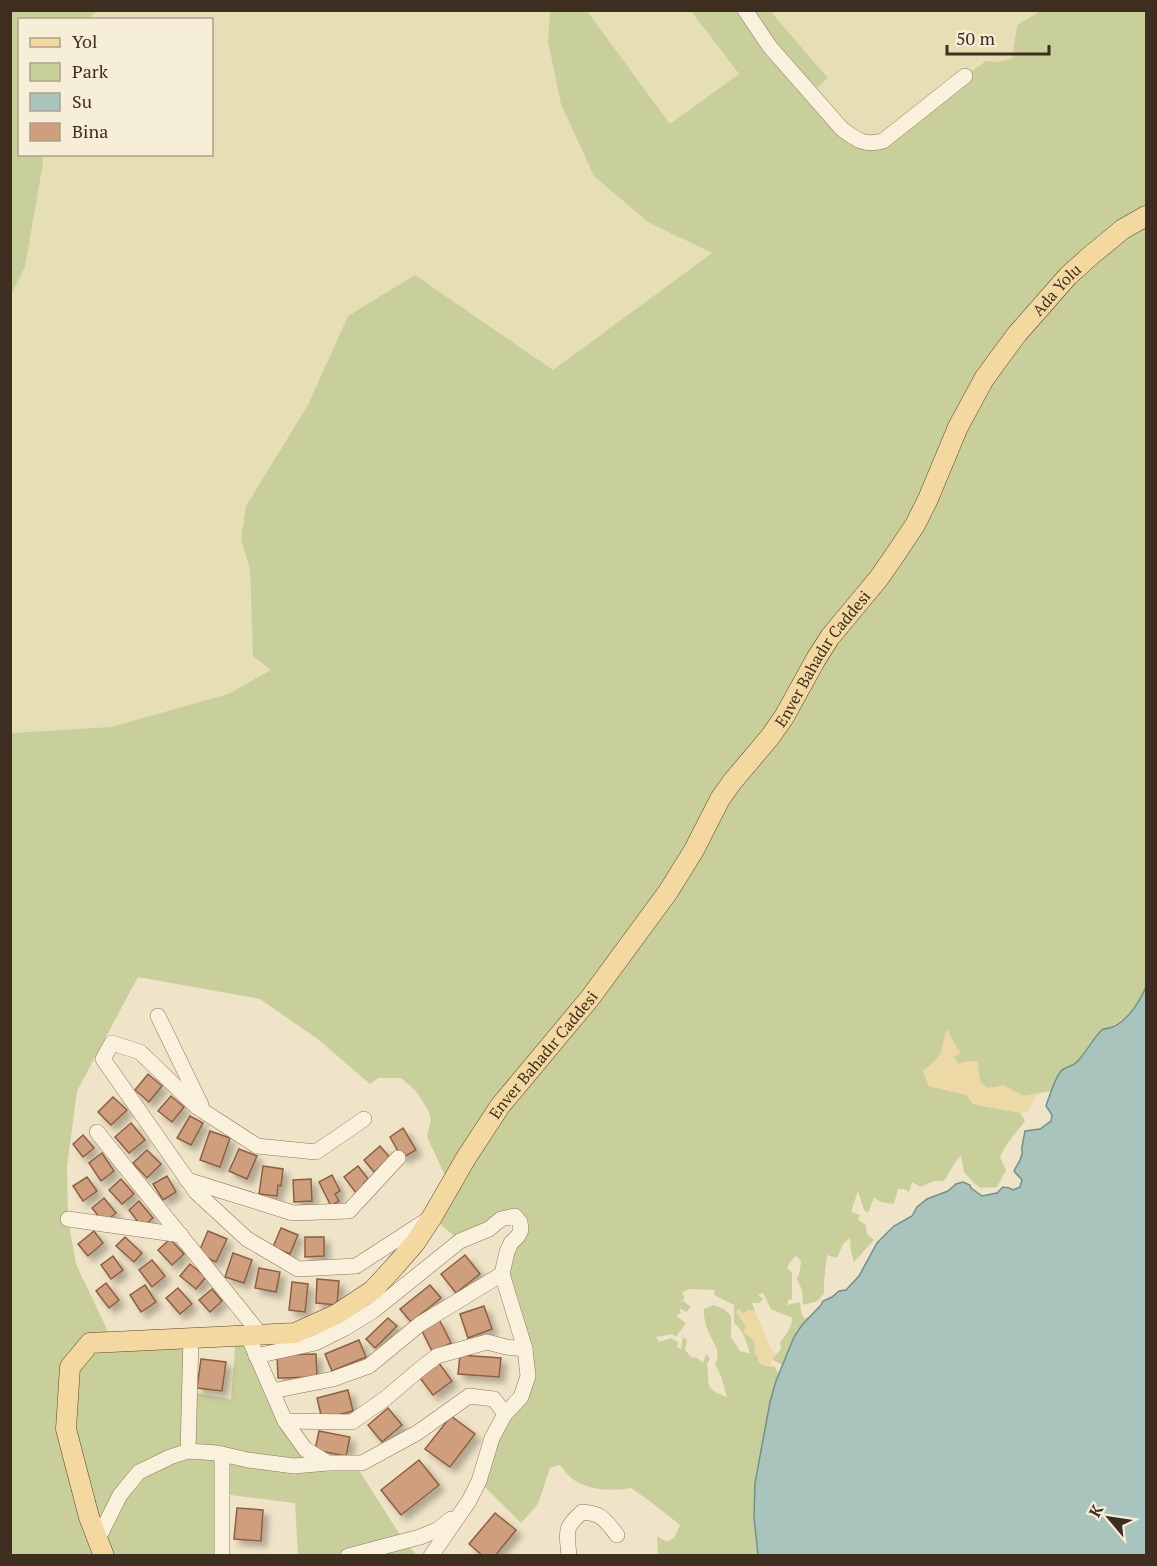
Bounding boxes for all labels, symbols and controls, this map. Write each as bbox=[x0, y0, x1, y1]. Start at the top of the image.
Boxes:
legend bbox=[18, 18, 213, 156]
scale bar bbox=[947, 18, 1049, 56]
text: 50 m bbox=[956, 26, 996, 50]
text: Yol bbox=[72, 29, 97, 53]
text: Park bbox=[72, 59, 109, 83]
text: Su bbox=[72, 89, 92, 113]
text: Bina bbox=[72, 119, 108, 143]
street label: Ada Yolu bbox=[1027, 258, 1086, 320]
street label: Enver Bahadır Caddesi bbox=[769, 585, 875, 731]
street label: Enver Bahadır Caddesi bbox=[484, 986, 603, 1123]
north arrow bbox=[1079, 1488, 1139, 1548]
text: K bbox=[1084, 1500, 1109, 1521]

